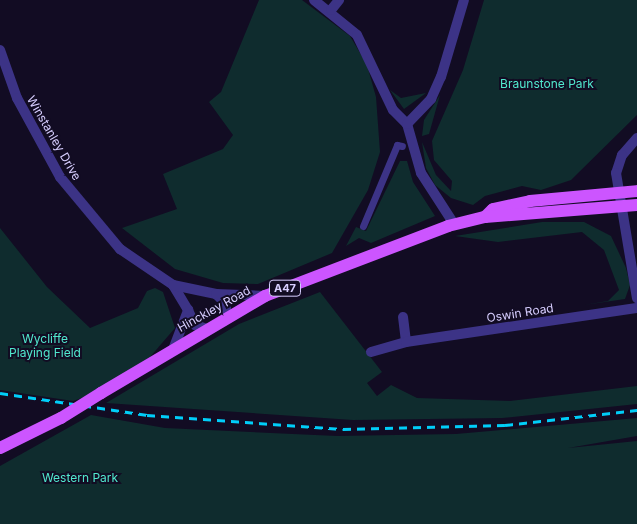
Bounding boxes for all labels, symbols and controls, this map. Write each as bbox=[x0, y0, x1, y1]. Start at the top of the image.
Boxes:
park label: Braunstone Park bbox=[500, 77, 594, 91]
street label: Winstanley Drive bbox=[24, 93, 84, 183]
road number: A47 bbox=[269, 280, 301, 296]
street label: Hinckley Road bbox=[175, 283, 253, 335]
street label: Oswin Road bbox=[485, 301, 555, 325]
park label: Wycliffe Playing Field bbox=[9, 332, 81, 360]
park label: Western Park bbox=[42, 471, 118, 485]

